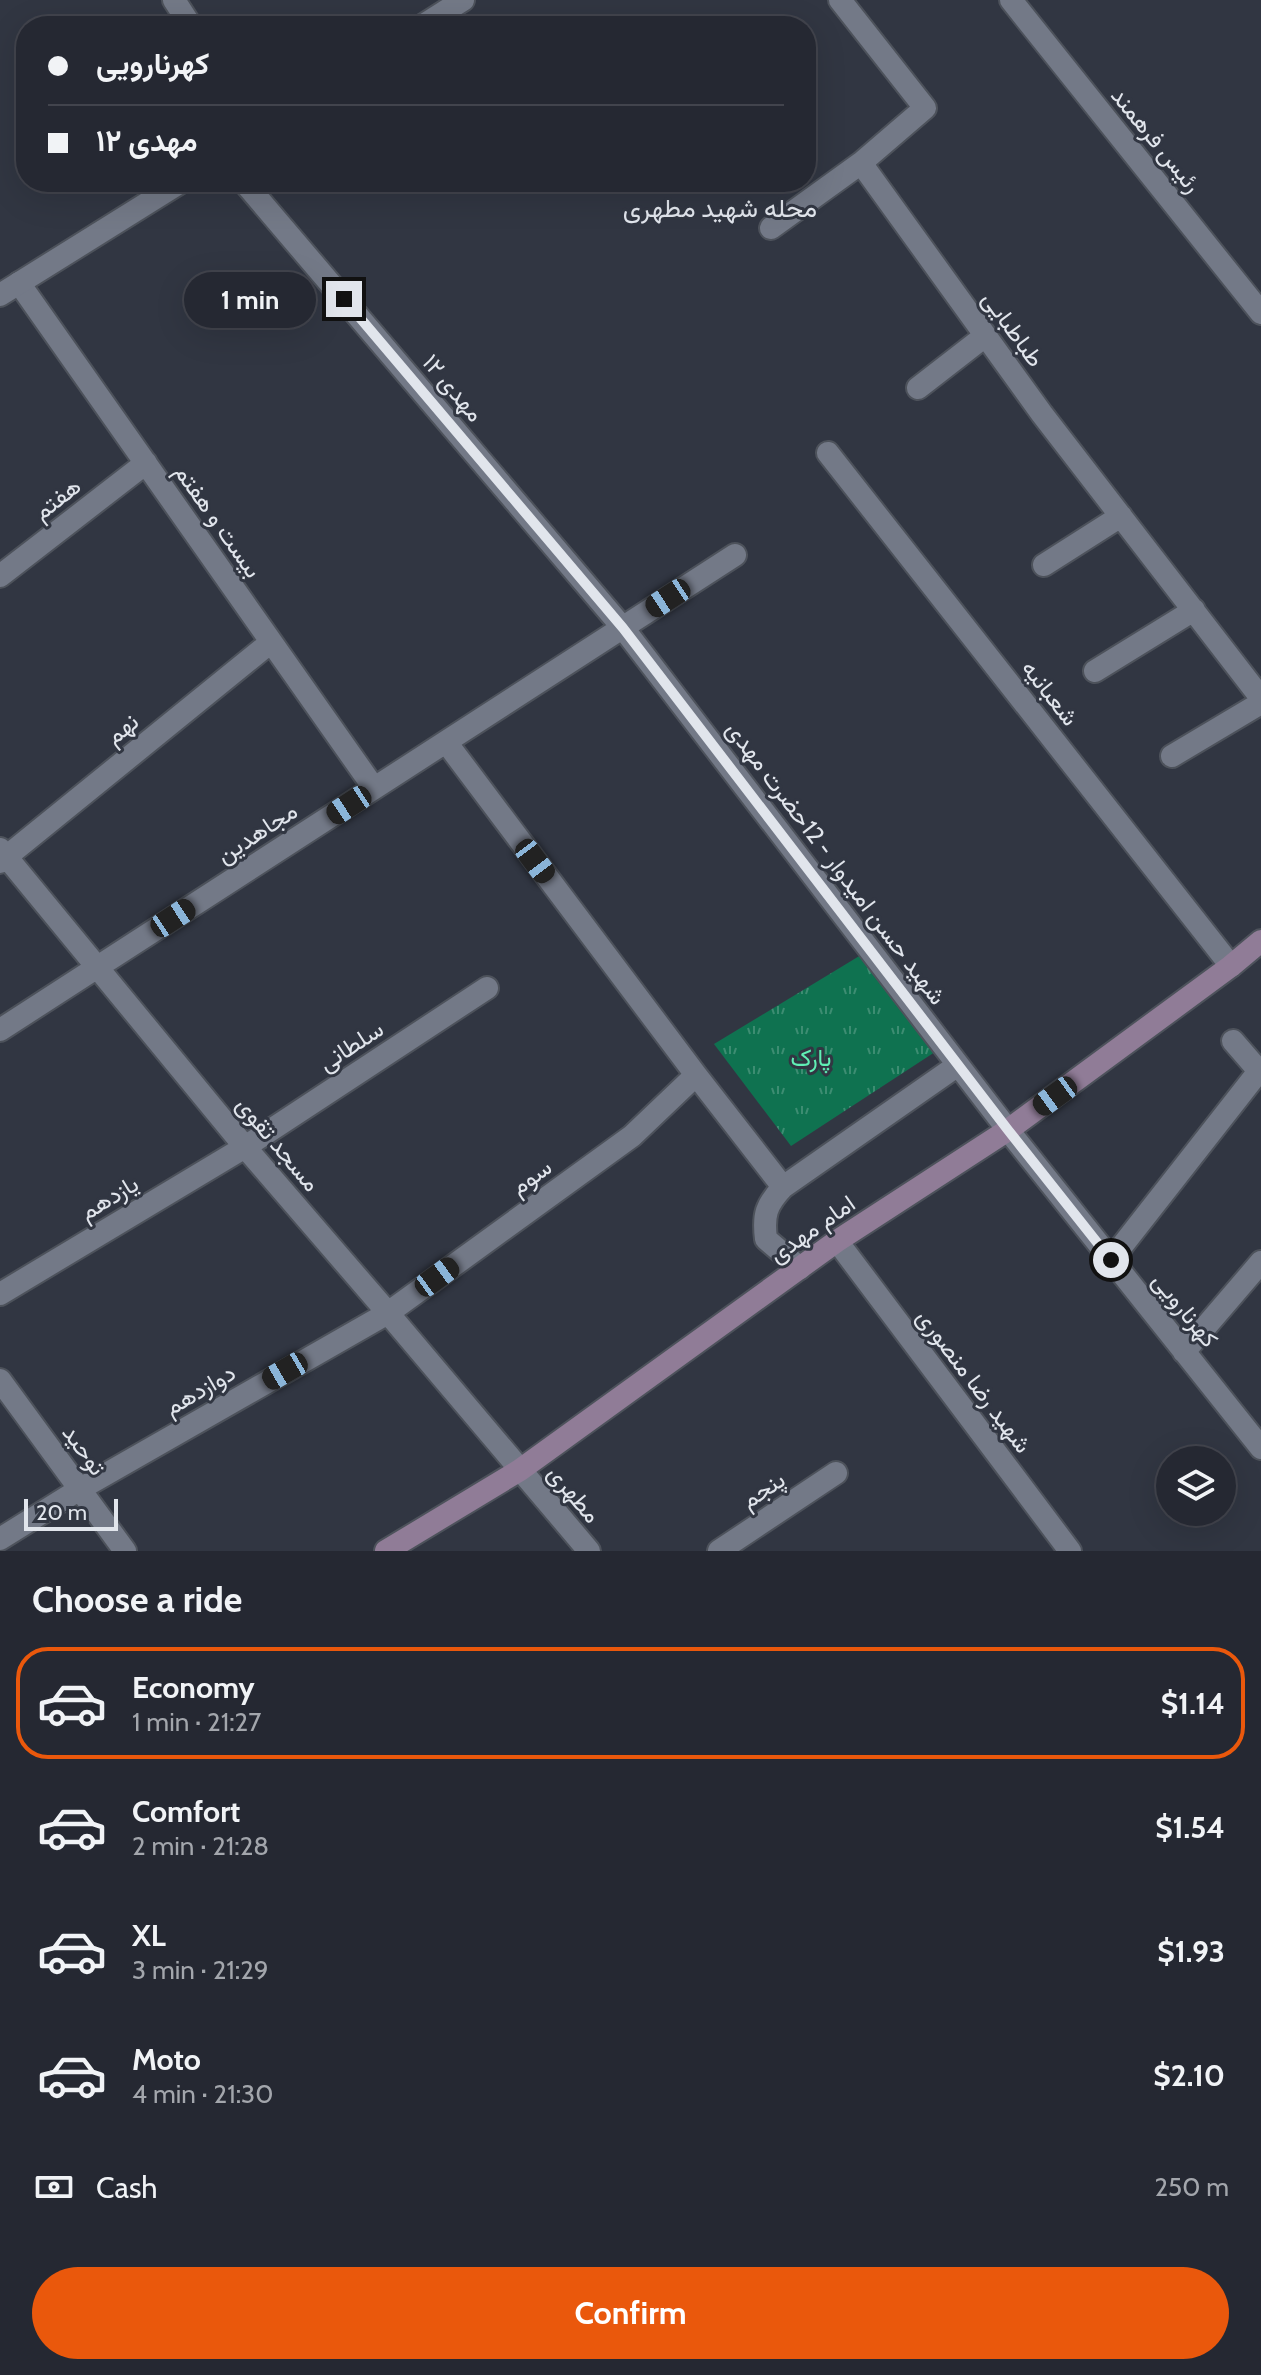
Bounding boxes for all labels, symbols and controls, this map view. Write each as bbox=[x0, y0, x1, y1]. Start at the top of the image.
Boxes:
text: کهرنارویی bbox=[96, 45, 209, 82]
street label: رئیس فرهمند bbox=[1104, 81, 1208, 199]
text: مهدی ۱۲ bbox=[96, 122, 197, 159]
district label: محله شهید مطهری bbox=[623, 192, 817, 224]
callout: 1 min bbox=[184, 271, 316, 327]
route end bbox=[326, 281, 362, 317]
text: 1 min bbox=[221, 284, 279, 316]
street label: طباطبایی bbox=[976, 285, 1051, 372]
street label: مهدی ۱۲ bbox=[416, 348, 490, 428]
street label: بیست و هفتم bbox=[167, 458, 268, 584]
street label: هفتم bbox=[27, 471, 88, 528]
car bbox=[641, 575, 695, 621]
street label: شعبانیه bbox=[1016, 654, 1085, 731]
street label: نهم bbox=[99, 707, 145, 752]
street label: شهید حسن امیدوار - 12حضرت مهدی bbox=[719, 715, 953, 1011]
car bbox=[322, 782, 376, 828]
street label: مجاهدین bbox=[211, 796, 303, 869]
car bbox=[511, 835, 559, 887]
car bbox=[146, 895, 200, 941]
street label: سلطانی bbox=[313, 1014, 389, 1077]
park label: پارک bbox=[791, 1043, 831, 1074]
car bbox=[1029, 1072, 1081, 1120]
street label: مسجد تقوی bbox=[230, 1090, 326, 1198]
street label: سوم bbox=[504, 1152, 558, 1203]
street label: یازدهم bbox=[74, 1169, 144, 1228]
street label: امام مهدی bbox=[763, 1188, 862, 1270]
route start bbox=[1093, 1242, 1129, 1278]
car bbox=[411, 1253, 463, 1301]
street label: کهرنارویی bbox=[1146, 1266, 1224, 1354]
street label: شهید رضا منصوری bbox=[910, 1303, 1038, 1459]
car bbox=[258, 1349, 312, 1393]
street label: دوازدهم bbox=[159, 1358, 242, 1423]
street label: توحید bbox=[56, 1419, 112, 1481]
map controls bbox=[1156, 1446, 1236, 1526]
button: layers bbox=[1156, 1446, 1236, 1526]
street label: مطهری bbox=[541, 1459, 607, 1529]
street label: پنجم bbox=[735, 1464, 791, 1516]
scale bar bbox=[24, 1495, 118, 1531]
text: 20 m bbox=[36, 1499, 87, 1526]
text: Choose a ride bbox=[32, 1577, 242, 1621]
icon: car bbox=[36, 1667, 108, 1739]
text: Economy bbox=[132, 1669, 255, 1706]
text: $1.14 bbox=[1161, 1685, 1225, 1722]
text: 1 min · 21:27 bbox=[132, 1706, 261, 1738]
icon: car bbox=[36, 1791, 108, 1863]
text: Comfort bbox=[132, 1793, 240, 1830]
text: $1.54 bbox=[1155, 1809, 1225, 1846]
text: 2 min · 21:28 bbox=[132, 1830, 269, 1862]
icon: car bbox=[36, 1915, 108, 1987]
text: XL bbox=[132, 1917, 166, 1954]
text: $1.93 bbox=[1157, 1933, 1225, 1970]
text: 3 min · 21:29 bbox=[132, 1954, 269, 1986]
icon: car bbox=[36, 2039, 108, 2111]
text: Moto bbox=[132, 2041, 201, 2078]
text: $2.10 bbox=[1153, 2057, 1225, 2094]
text: 4 min · 21:30 bbox=[132, 2078, 273, 2110]
icon: cash bbox=[32, 2165, 76, 2209]
text: Cash bbox=[96, 2169, 158, 2206]
text: 250 m bbox=[1155, 2171, 1229, 2203]
button: Confirm bbox=[32, 2267, 1229, 2359]

